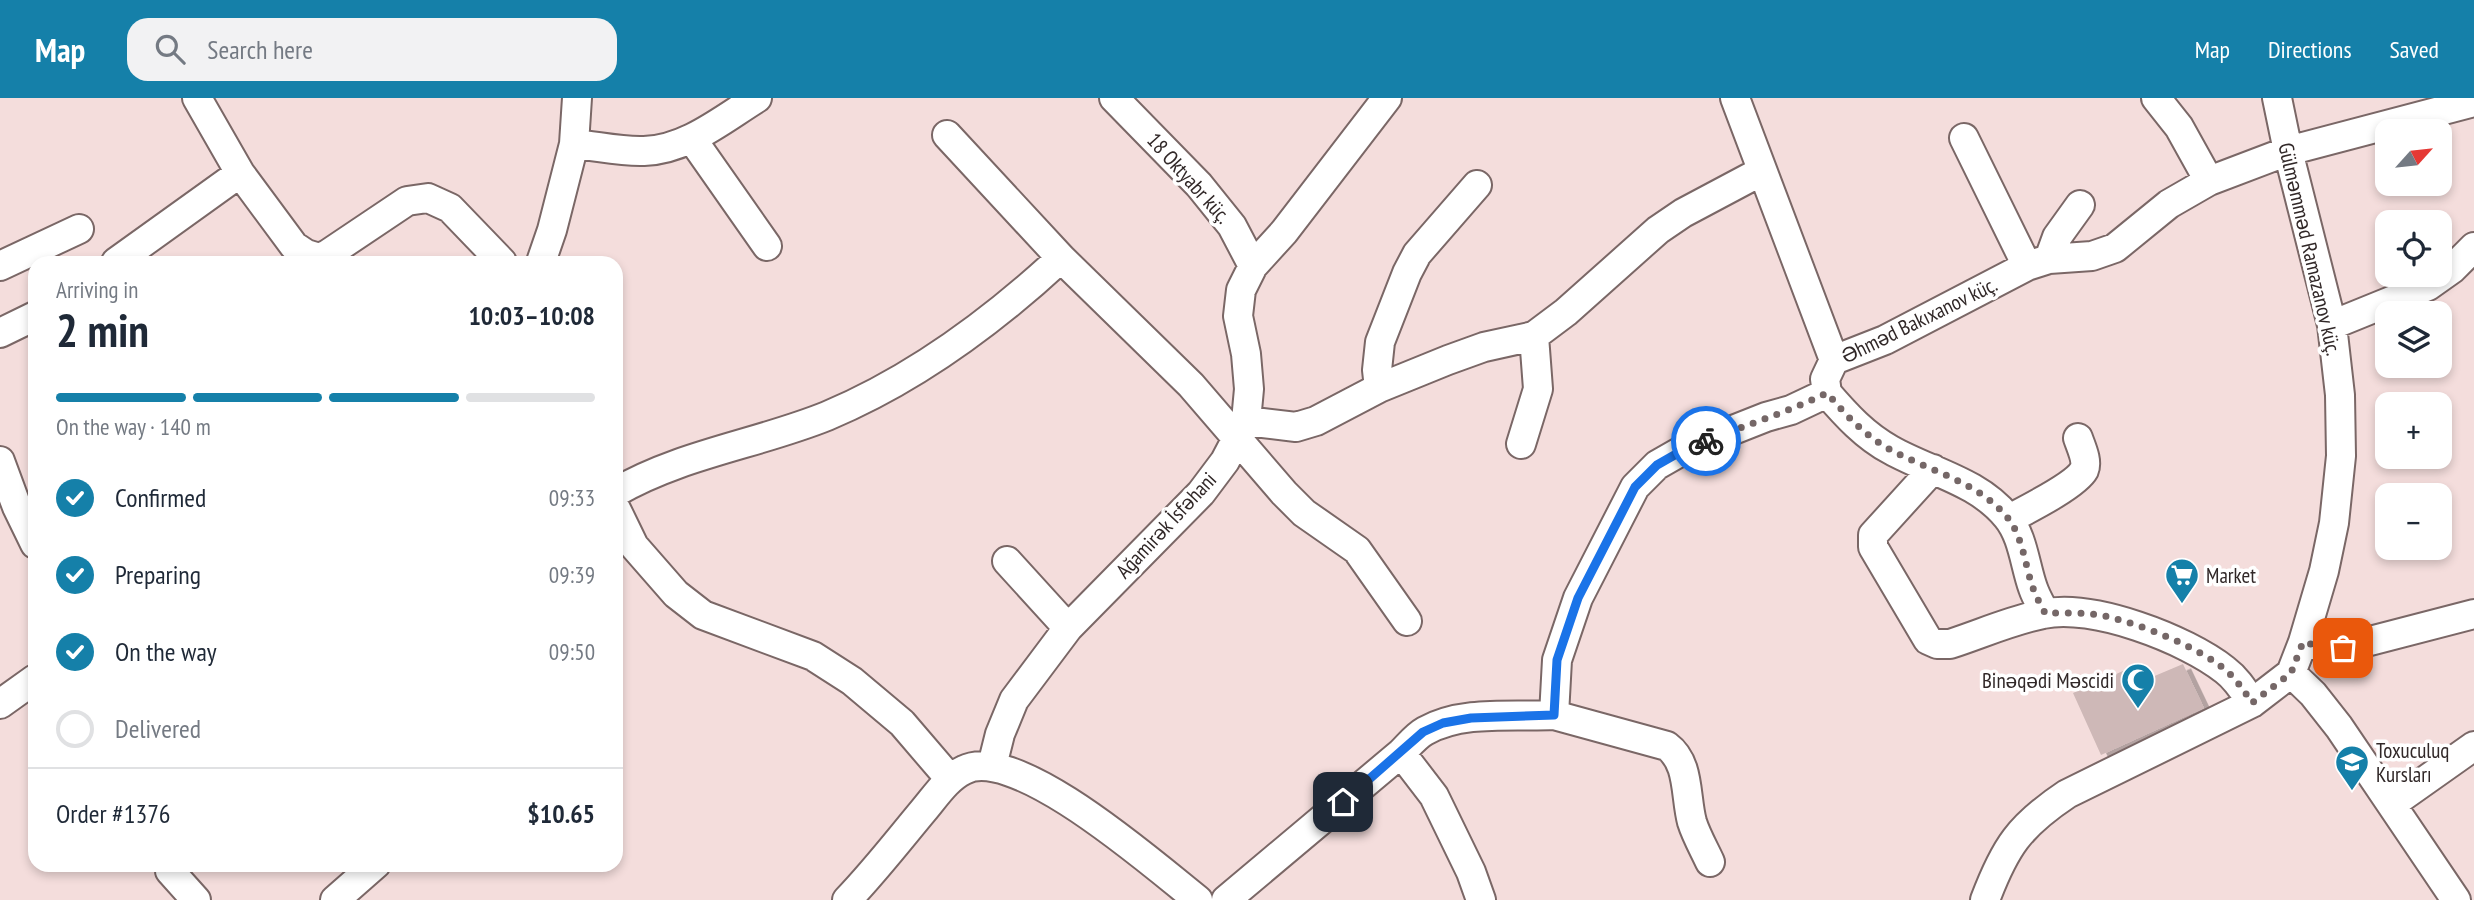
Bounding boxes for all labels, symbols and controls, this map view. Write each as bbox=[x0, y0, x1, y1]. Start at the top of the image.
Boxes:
search box bbox=[127, 18, 617, 81]
text: Map bbox=[35, 28, 85, 71]
icon: search bbox=[151, 30, 189, 68]
text: Search here bbox=[207, 33, 313, 66]
text: Map bbox=[2195, 34, 2230, 65]
text: Directions bbox=[2268, 34, 2352, 65]
text: Saved bbox=[2390, 34, 2439, 65]
north arrow bbox=[2375, 119, 2452, 196]
map controls bbox=[2375, 119, 2452, 560]
street label: 18 Oktyabr küç. bbox=[1141, 127, 1237, 229]
street label: Gülməmməd Ramazanov küç. bbox=[2272, 140, 2348, 358]
button: locate bbox=[2375, 210, 2452, 287]
street label: Əhməd Bakıxanov küç. bbox=[1836, 270, 2002, 370]
text: Arriving in bbox=[56, 275, 138, 304]
text: 10:03–10:08 bbox=[468, 299, 595, 332]
text: 2 min bbox=[56, 300, 149, 360]
button: layers bbox=[2375, 301, 2452, 378]
button: + bbox=[2375, 392, 2452, 469]
courier bbox=[1671, 406, 1741, 476]
text: On the way · 140 m bbox=[56, 412, 211, 441]
icon: bike bbox=[1687, 422, 1725, 460]
street label: Ağamirək İsfəhani bbox=[1110, 466, 1222, 584]
icon: check bbox=[56, 479, 94, 517]
text: Confirmed bbox=[115, 481, 206, 514]
text: 09:33 bbox=[549, 483, 595, 512]
button: − bbox=[2375, 483, 2452, 560]
icon: check bbox=[56, 556, 94, 594]
supermarket icon: Market bbox=[2163, 556, 2201, 605]
text: Preparing bbox=[115, 558, 201, 591]
text: 09:39 bbox=[549, 560, 595, 589]
place label: Market bbox=[2206, 562, 2256, 589]
pin bbox=[2313, 618, 2373, 678]
icon: bag bbox=[2324, 629, 2362, 667]
icon: check bbox=[56, 633, 94, 671]
text: On the way bbox=[115, 635, 217, 668]
text: 09:50 bbox=[549, 637, 595, 666]
mosque icon: Binəqədi Məscidi bbox=[2119, 661, 2157, 710]
place label: Binəqədi Məscidi bbox=[1982, 667, 2114, 694]
text: Delivered bbox=[115, 712, 201, 745]
place label: Toxuculuq Kursları bbox=[2376, 737, 2449, 788]
school or university icon: Toxuculuq Kursları bbox=[2333, 743, 2371, 792]
pin bbox=[1313, 772, 1373, 832]
icon: home bbox=[1324, 783, 1362, 821]
text: Order #1376 bbox=[56, 797, 171, 830]
text: $10.65 bbox=[527, 797, 595, 830]

